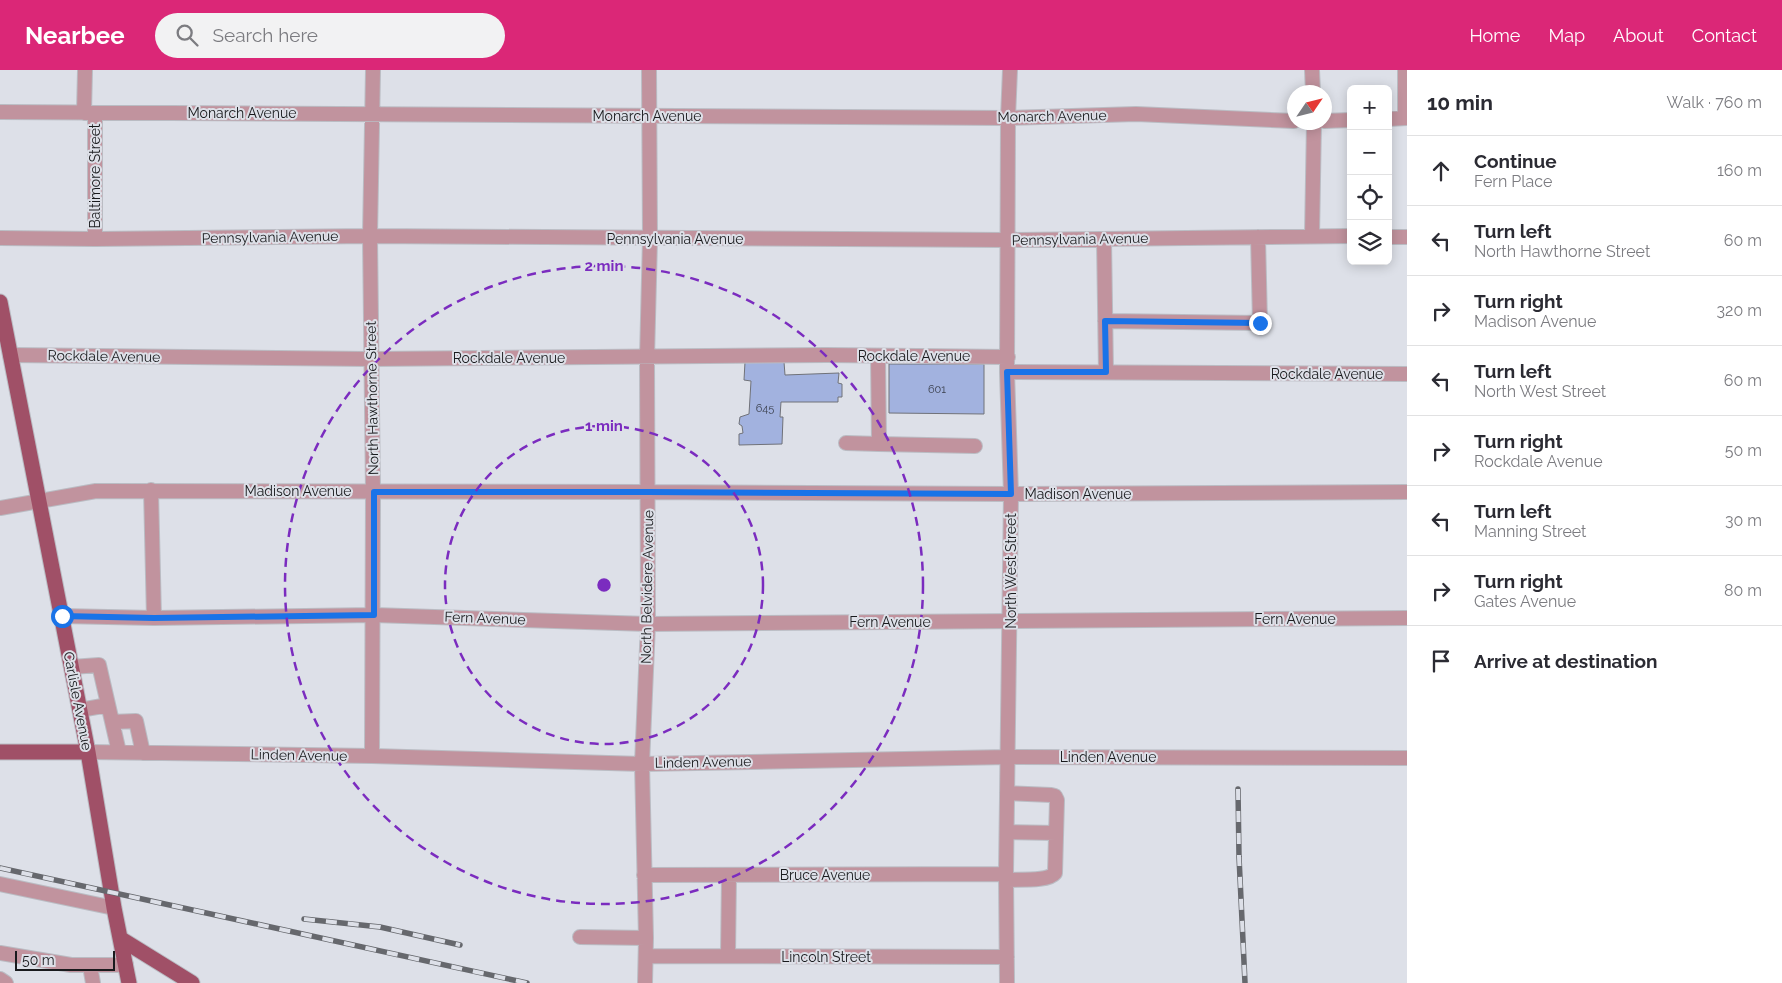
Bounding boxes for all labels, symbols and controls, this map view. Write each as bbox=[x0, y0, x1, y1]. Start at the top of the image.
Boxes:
search box bbox=[155, 13, 505, 58]
text: Nearbee bbox=[25, 21, 125, 50]
icon: search bbox=[173, 21, 201, 49]
text: Search here bbox=[213, 24, 318, 46]
text: Home bbox=[1469, 25, 1520, 46]
text: Map bbox=[1548, 25, 1585, 46]
text: About bbox=[1613, 25, 1664, 46]
text: Contact bbox=[1692, 25, 1757, 46]
north arrow bbox=[1287, 85, 1332, 130]
map controls bbox=[1347, 85, 1392, 265]
button: + bbox=[1347, 85, 1392, 130]
text: 10 min bbox=[1427, 90, 1493, 115]
text: Walk · 760 m bbox=[1667, 93, 1762, 112]
street label: Monarch Avenue bbox=[187, 105, 297, 121]
street label: Monarch Avenue bbox=[997, 107, 1107, 125]
street label: Monarch Avenue bbox=[592, 108, 702, 124]
street label: Baltimore Street bbox=[87, 123, 103, 229]
button: − bbox=[1347, 130, 1392, 175]
text: Continue bbox=[1474, 150, 1557, 172]
icon: ahead bbox=[1427, 157, 1455, 185]
text: 160 m bbox=[1717, 161, 1762, 180]
text: Fern Place bbox=[1474, 172, 1552, 191]
button: locate bbox=[1347, 175, 1392, 220]
button: layers bbox=[1347, 220, 1392, 265]
text: Turn left bbox=[1474, 220, 1551, 242]
icon: left bbox=[1427, 227, 1455, 255]
street label: Pennsylvania Avenue bbox=[201, 228, 339, 246]
street label: Pennsylvania Avenue bbox=[1011, 230, 1149, 248]
street label: Pennsylvania Avenue bbox=[607, 231, 743, 247]
text: 60 m bbox=[1724, 231, 1762, 250]
text: North Hawthorne Street bbox=[1474, 242, 1650, 261]
text: 2 min bbox=[585, 257, 623, 275]
text: Turn right bbox=[1474, 290, 1563, 312]
icon: right bbox=[1427, 297, 1455, 325]
text: 320 m bbox=[1717, 301, 1762, 320]
route end bbox=[1249, 312, 1272, 335]
text: Madison Avenue bbox=[1474, 312, 1596, 331]
street label: North Hawthorne Street bbox=[363, 320, 381, 475]
street label: Rockdale Avenue bbox=[48, 347, 160, 365]
street label: Rockdale Avenue bbox=[858, 348, 970, 364]
street label: Rockdale Avenue bbox=[453, 350, 565, 366]
text: Turn left bbox=[1474, 360, 1551, 382]
street label: Rockdale Avenue bbox=[1271, 366, 1383, 382]
icon: left bbox=[1427, 367, 1455, 395]
text: 60 m bbox=[1724, 371, 1762, 390]
text: North West Street bbox=[1474, 382, 1606, 401]
house number: 601 bbox=[928, 383, 946, 396]
house number: 645 bbox=[756, 402, 774, 415]
text: 1 min bbox=[585, 417, 623, 435]
text: Turn right bbox=[1474, 430, 1563, 452]
icon: right bbox=[1427, 437, 1455, 465]
text: 50 m bbox=[1725, 441, 1762, 460]
text: Rockdale Avenue bbox=[1474, 452, 1603, 471]
street label: Madison Avenue bbox=[244, 483, 352, 499]
street label: Madison Avenue bbox=[1024, 486, 1132, 502]
text: Turn left bbox=[1474, 500, 1551, 522]
icon: left bbox=[1427, 507, 1455, 535]
street label: North Belvidere Avenue bbox=[638, 510, 656, 664]
text: 30 m bbox=[1725, 511, 1762, 530]
street label: North West Street bbox=[1003, 513, 1019, 629]
text: Manning Street bbox=[1474, 522, 1586, 541]
text: Turn right bbox=[1474, 570, 1563, 592]
centre of rings bbox=[595, 576, 613, 594]
icon: right bbox=[1427, 577, 1455, 605]
text: 80 m bbox=[1724, 581, 1762, 600]
text: Gates Avenue bbox=[1474, 592, 1576, 611]
route start bbox=[51, 605, 74, 628]
street label: Fern Avenue bbox=[444, 609, 526, 627]
street label: Fern Avenue bbox=[1254, 611, 1336, 627]
street label: Fern Avenue bbox=[849, 614, 931, 630]
icon: arrive bbox=[1427, 647, 1455, 675]
street label: Carlisle Avenue bbox=[61, 650, 95, 752]
text: Arrive at destination bbox=[1474, 650, 1658, 672]
street label: Linden Avenue bbox=[251, 746, 347, 764]
street label: Linden Avenue bbox=[1060, 749, 1156, 765]
street label: Linden Avenue bbox=[655, 753, 751, 771]
street label: Bruce Avenue bbox=[780, 867, 870, 883]
scale bar bbox=[15, 948, 115, 971]
street label: Lincoln Street bbox=[781, 949, 871, 965]
text: 50 m bbox=[22, 952, 55, 968]

